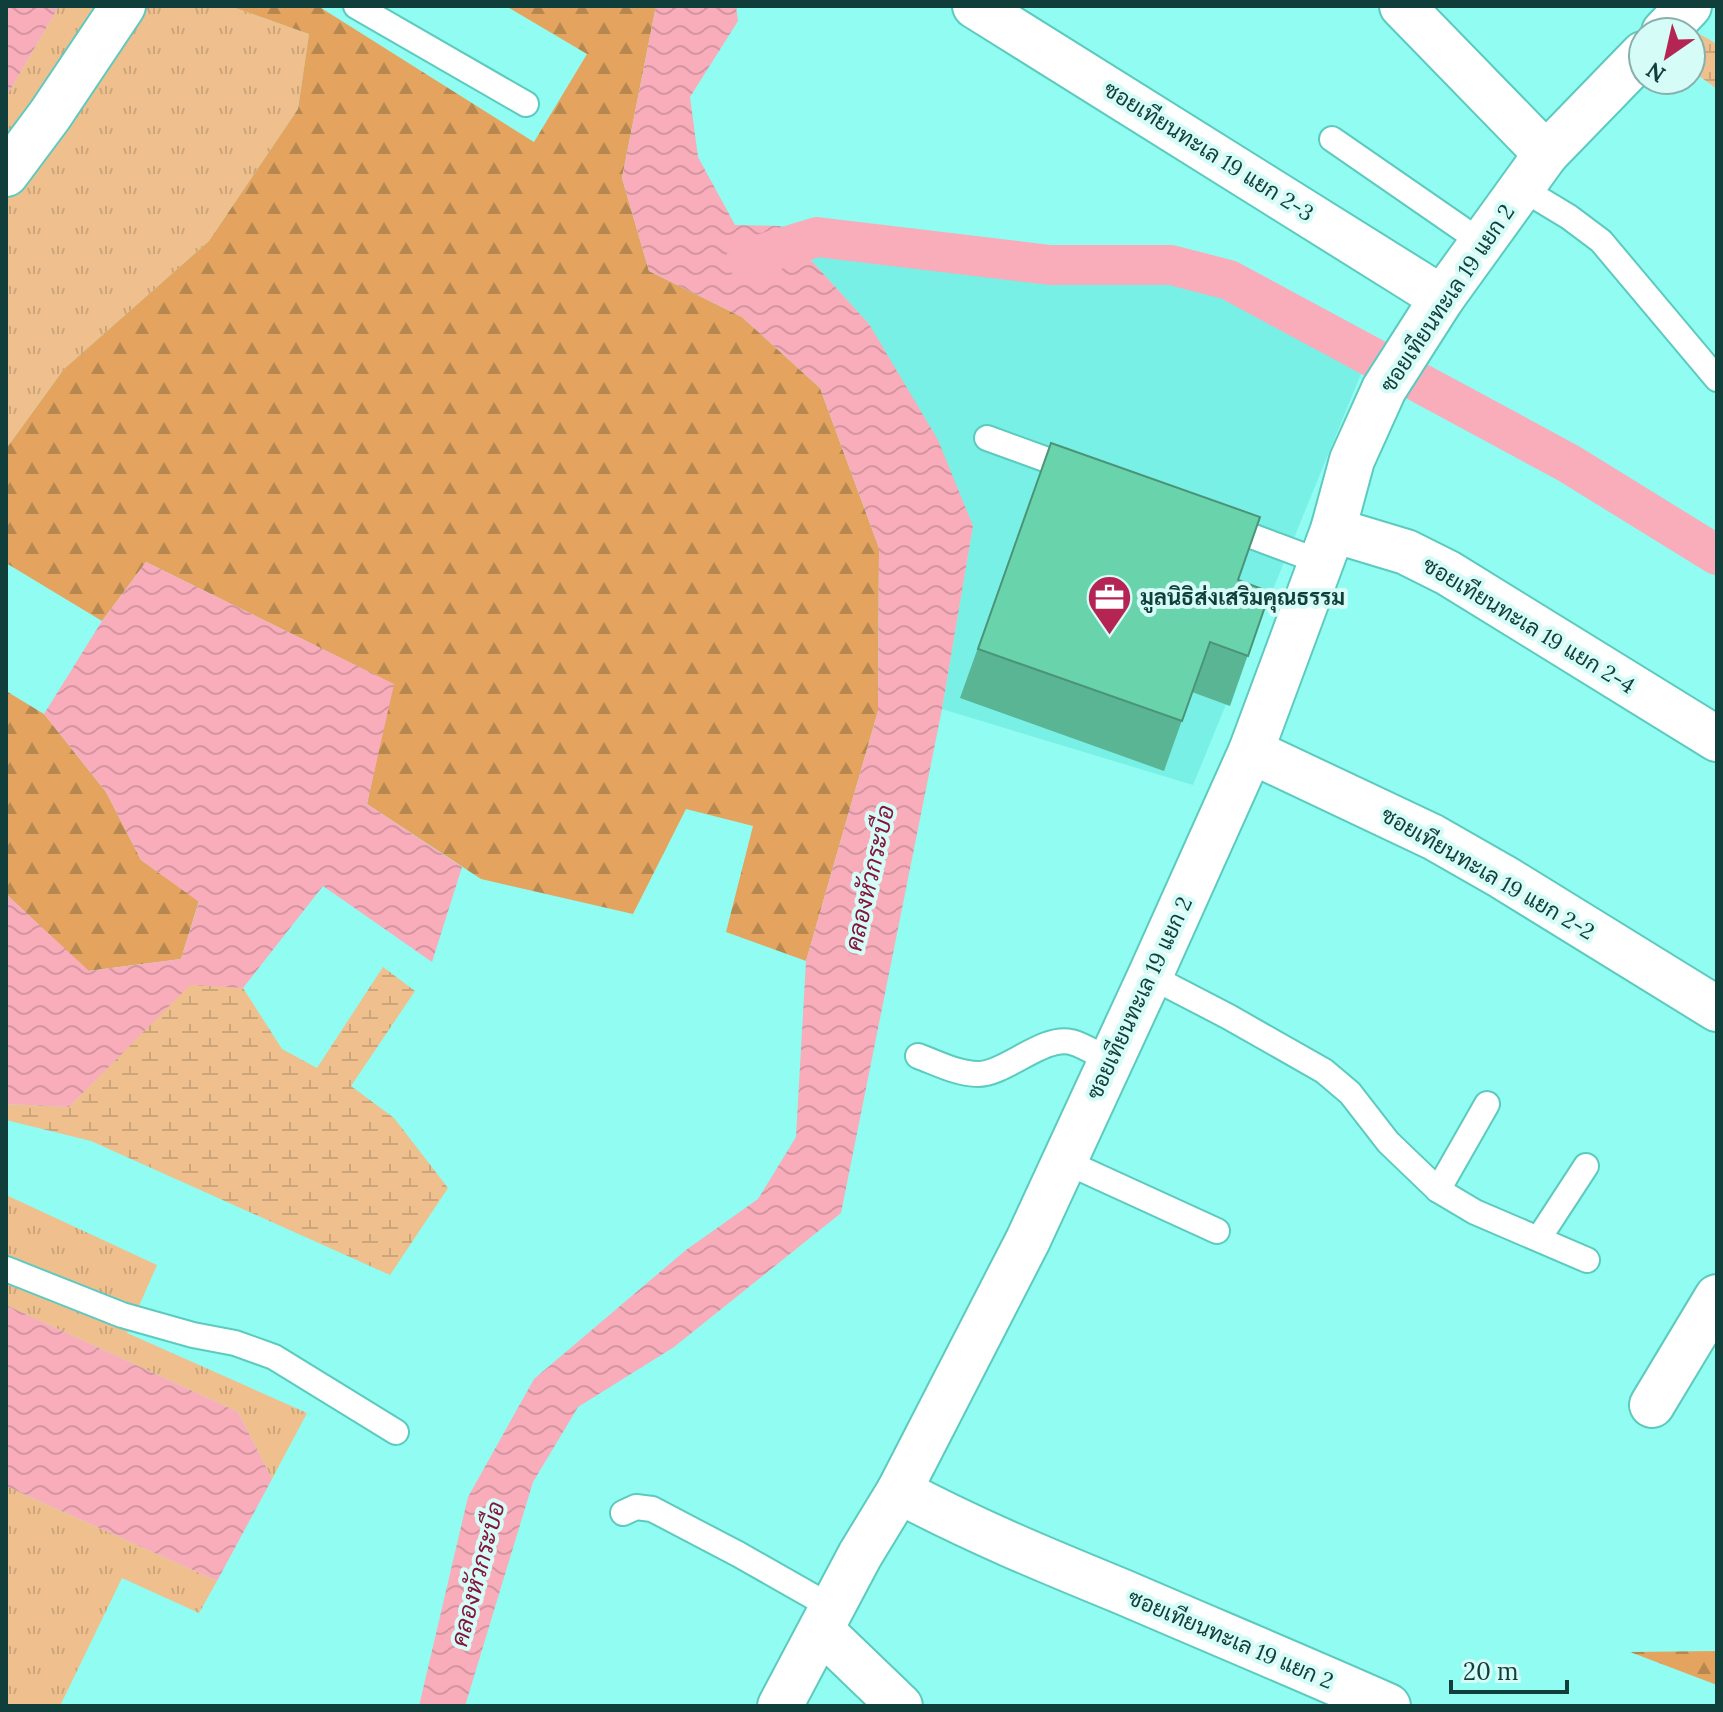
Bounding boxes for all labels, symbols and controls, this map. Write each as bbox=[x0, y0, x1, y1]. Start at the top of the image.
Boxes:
north arrow bbox=[1627, 16, 1707, 96]
text: N bbox=[1641, 56, 1671, 89]
street label: ซอยเทียนทะเล 19 แยก 2-3 bbox=[1099, 75, 1319, 227]
street label: ซอยเทียนทะเล 19 แยก 2 bbox=[1374, 199, 1520, 397]
street label: ซอยเทียนทะเล 19 แยก 2-4 bbox=[1418, 550, 1640, 700]
office icon: มูลนิธิส่งเสริมคุณธรรม bbox=[1085, 573, 1133, 636]
place label: มูลนิธิส่งเสริมคุณธรรม bbox=[1140, 583, 1345, 613]
street label: ซอยเทียนทะเล 19 แยก 2-2 bbox=[1376, 800, 1600, 946]
water label: คลองหัวกระบือ bbox=[838, 802, 901, 954]
street label: ซอยเทียนทะเล 19 แยก 2 bbox=[1080, 892, 1198, 1104]
water label: คลองหัวกระบือ bbox=[443, 1498, 512, 1650]
street label: ซอยเทียนทะเล 19 แยก 2 bbox=[1124, 1583, 1338, 1695]
scale bar bbox=[1451, 1644, 1567, 1694]
text: 20 m bbox=[1463, 1656, 1519, 1687]

